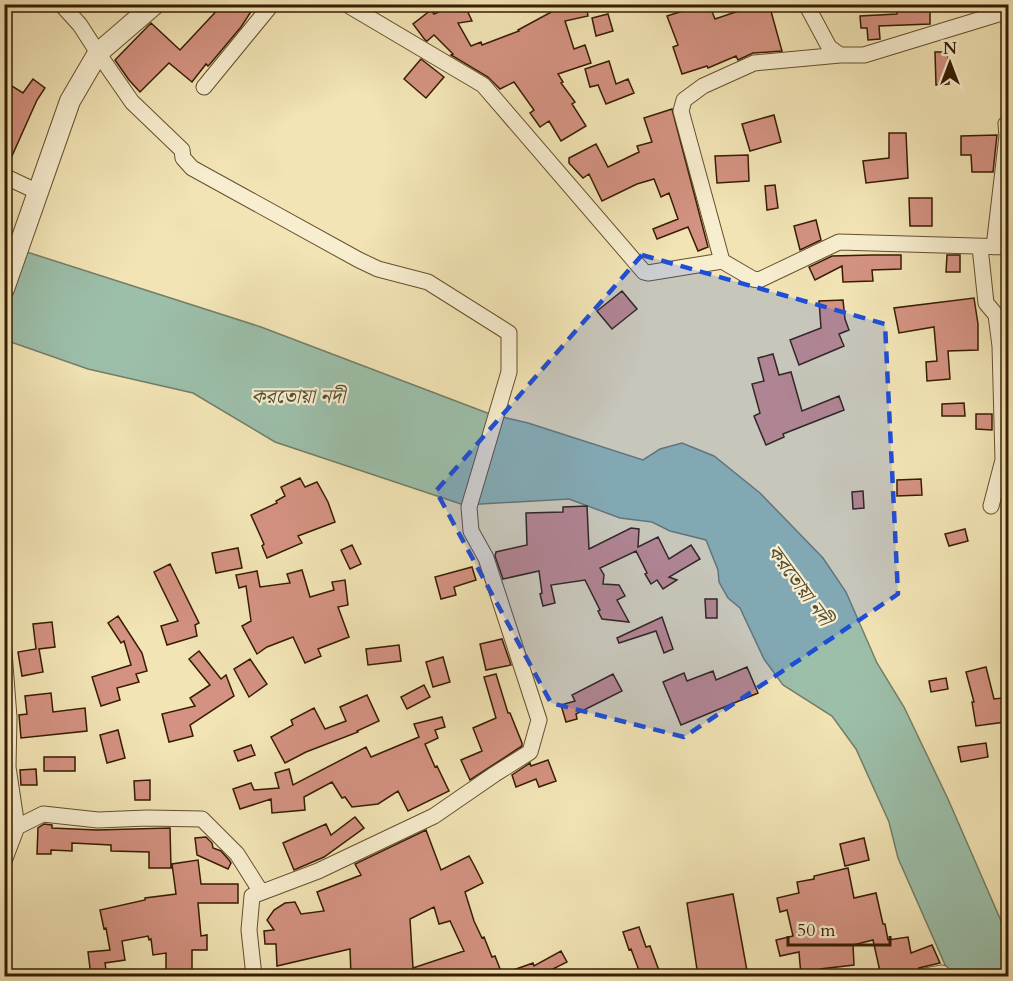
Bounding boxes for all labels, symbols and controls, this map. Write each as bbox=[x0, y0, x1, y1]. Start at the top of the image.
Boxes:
north arrow bbox=[920, 33, 980, 93]
text: N bbox=[943, 38, 957, 60]
water label: করতোয়া নদী bbox=[251, 383, 347, 410]
water label: করতোয়া নদী bbox=[761, 540, 839, 633]
scale bar bbox=[788, 909, 890, 947]
text: 50 m bbox=[797, 918, 836, 943]

